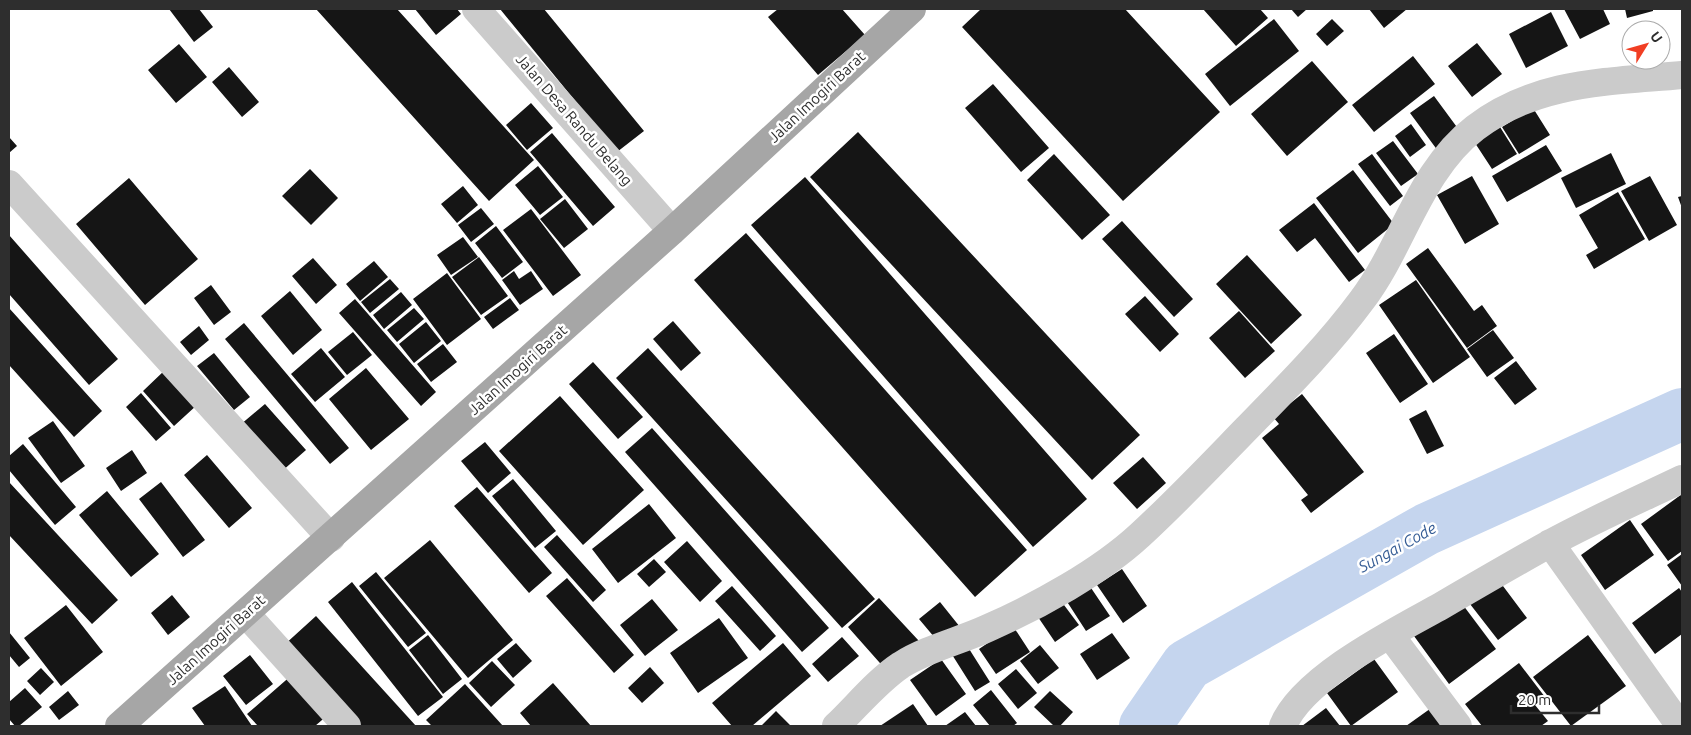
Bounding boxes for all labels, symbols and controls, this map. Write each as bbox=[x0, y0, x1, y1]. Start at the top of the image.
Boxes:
north arrow bbox=[1621, 20, 1671, 70]
text: U bbox=[1647, 28, 1666, 46]
street label: Jalan Imogiri Barat bbox=[765, 47, 869, 146]
street label: Jalan Desa Randu Belang bbox=[513, 51, 636, 189]
street label: Jalan Imogiri Barat bbox=[465, 321, 570, 418]
water label: Sungai Code bbox=[1354, 518, 1439, 576]
street label: Jalan Imogiri Barat bbox=[163, 591, 268, 688]
scale bar bbox=[1511, 682, 1598, 714]
text: 20 m bbox=[1518, 691, 1551, 708]

